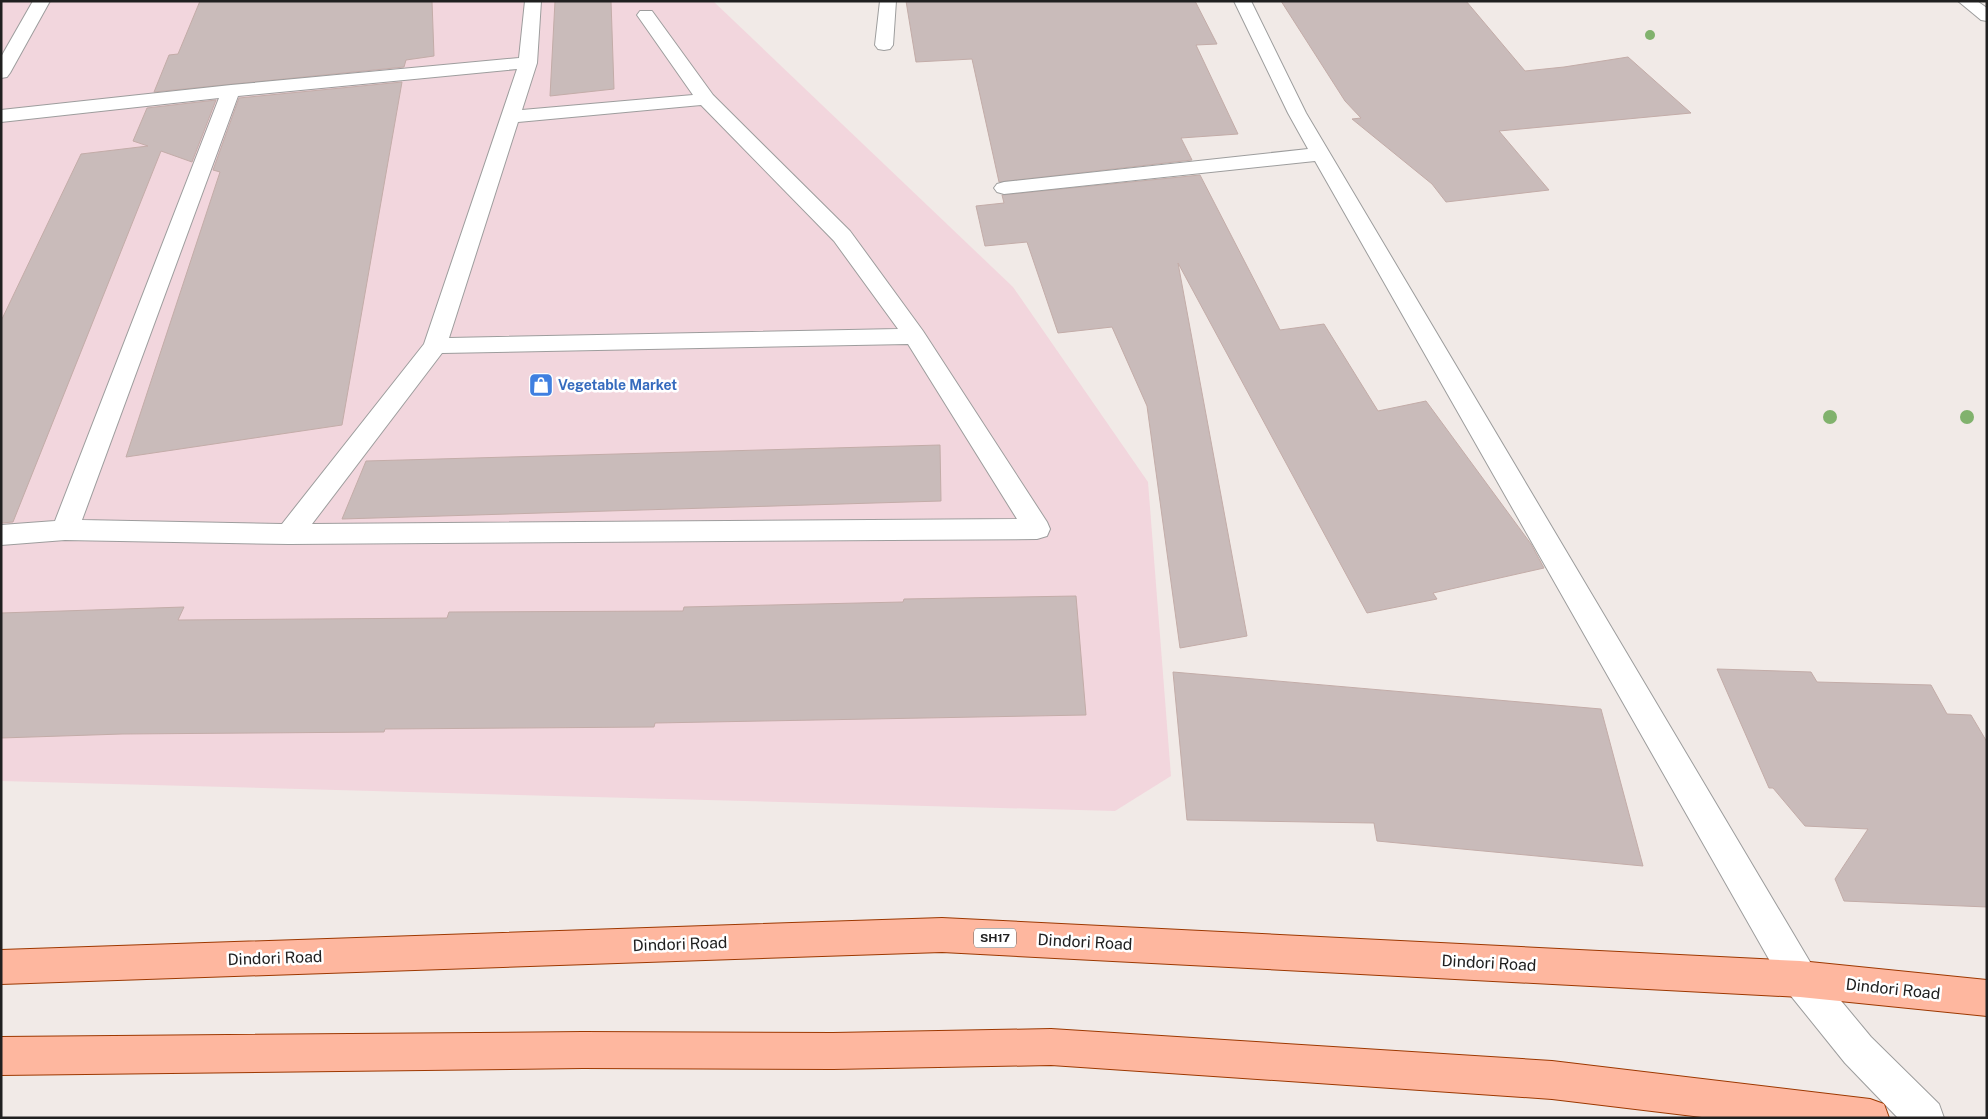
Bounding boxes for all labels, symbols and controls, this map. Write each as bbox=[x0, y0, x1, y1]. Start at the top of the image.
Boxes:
shop icon: Vegetable Market bbox=[528, 372, 554, 398]
place label: Vegetable Market bbox=[558, 377, 677, 393]
road number: SH17 bbox=[974, 928, 1016, 948]
street label: Dindori Road bbox=[1037, 930, 1133, 954]
street label: Dindori Road bbox=[632, 933, 728, 955]
street label: Dindori Road bbox=[227, 947, 323, 969]
street label: Dindori Road bbox=[1441, 951, 1537, 975]
street label: Dindori Road bbox=[1845, 975, 1941, 1003]

